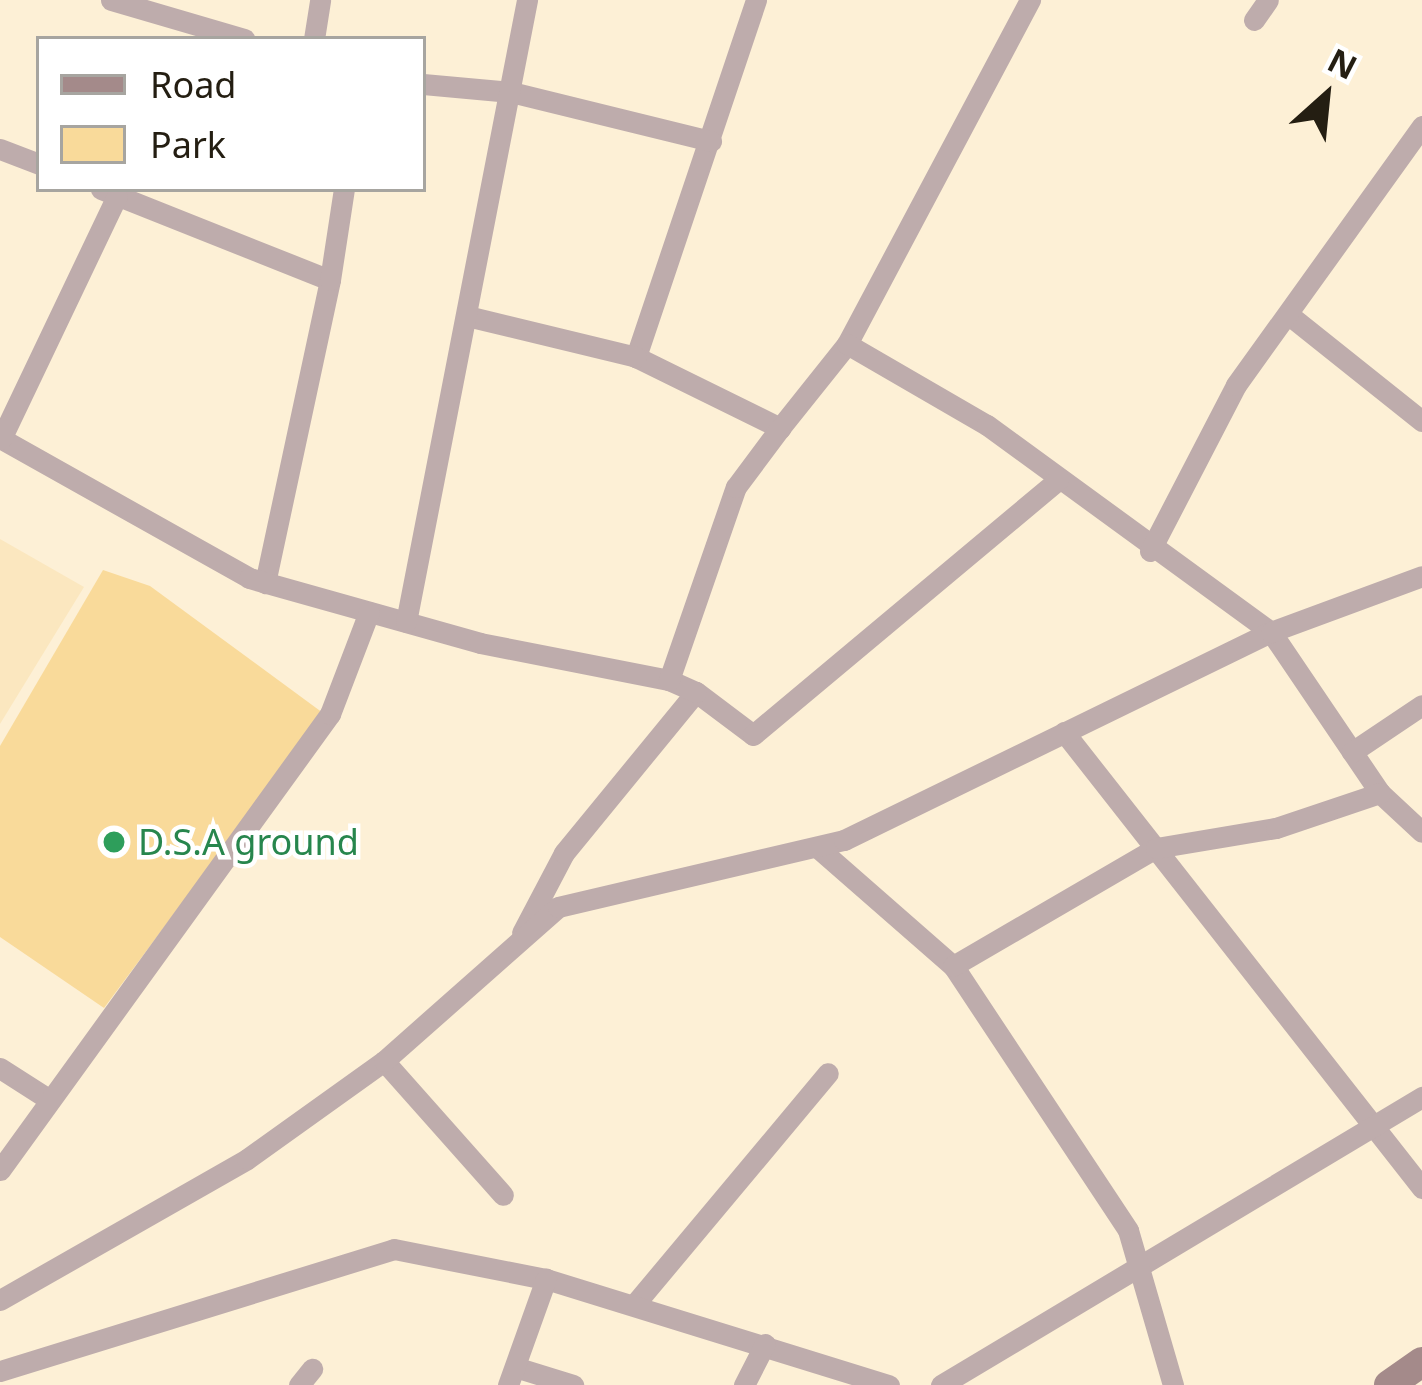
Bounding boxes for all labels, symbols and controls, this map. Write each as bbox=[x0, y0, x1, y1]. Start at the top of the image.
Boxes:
legend bbox=[36, 36, 426, 192]
north arrow bbox=[1266, 36, 1386, 156]
text: N bbox=[1320, 37, 1365, 90]
text: Road bbox=[150, 60, 237, 109]
text: Park bbox=[150, 120, 226, 169]
place label: D.S.A ground bbox=[138, 820, 359, 864]
marker: D.S.A ground bbox=[101, 829, 127, 855]

